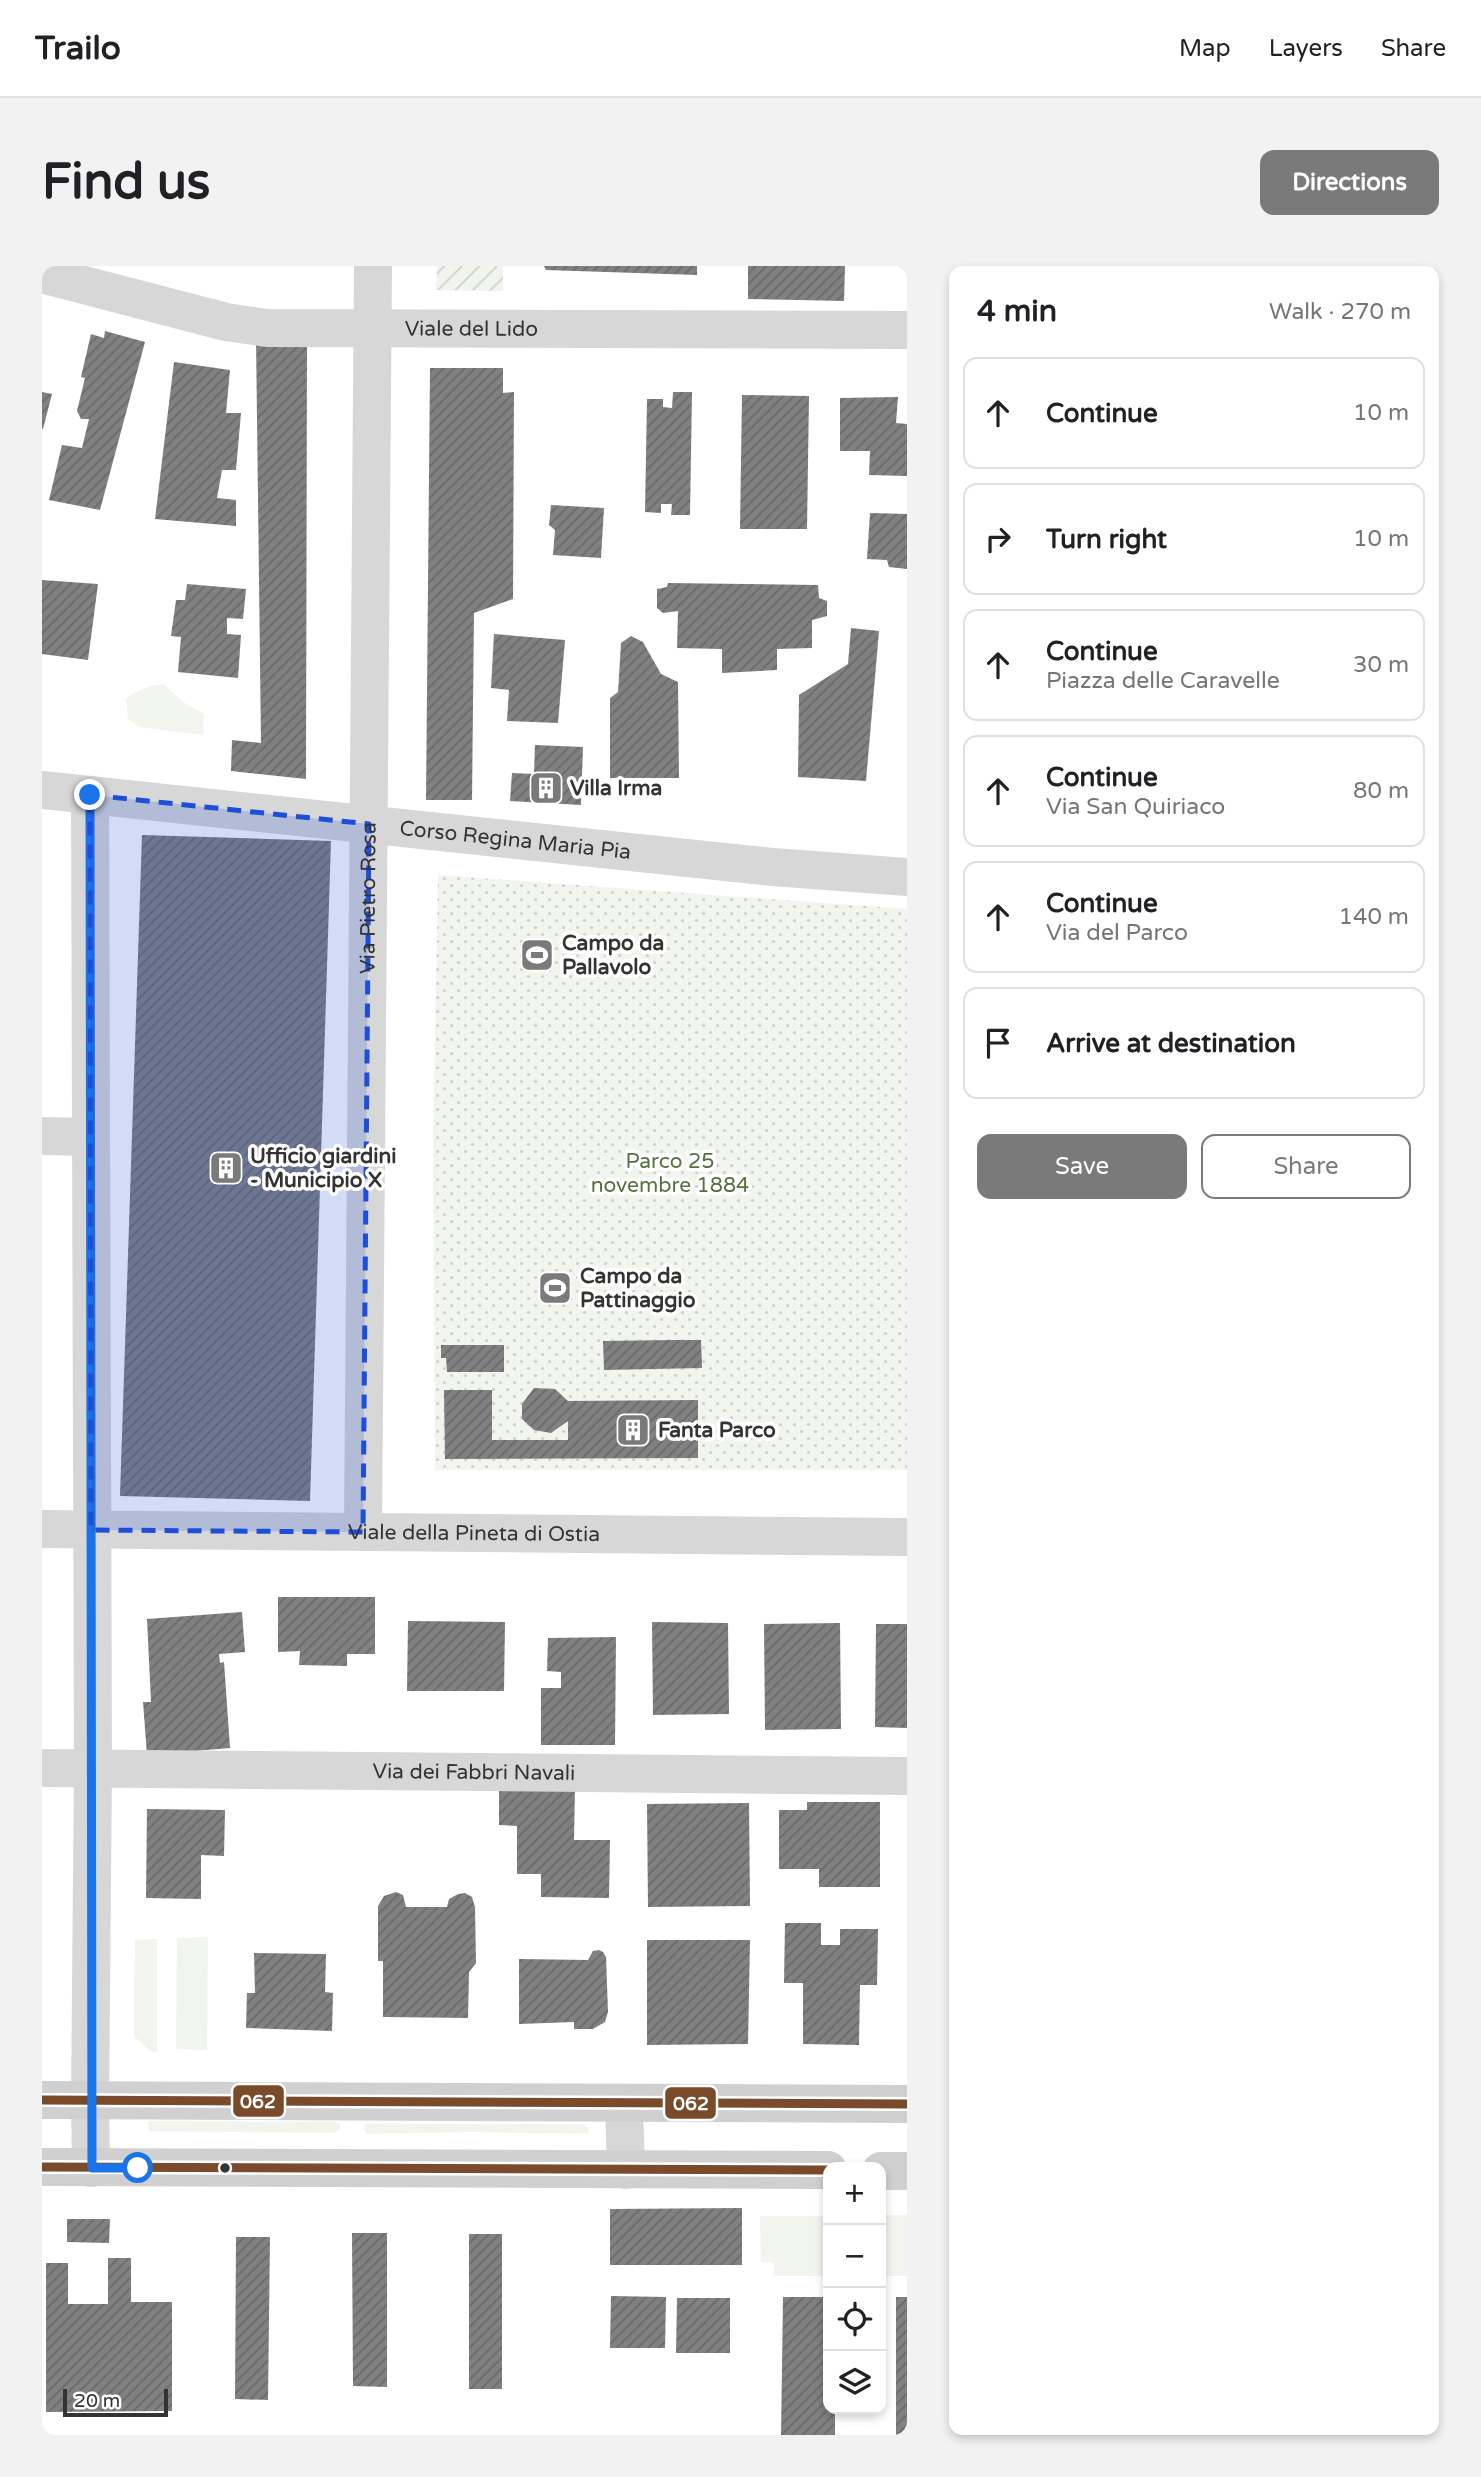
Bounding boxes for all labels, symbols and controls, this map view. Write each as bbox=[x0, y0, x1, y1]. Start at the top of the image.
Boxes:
text: Trailo bbox=[35, 29, 121, 68]
text: Map bbox=[1179, 34, 1231, 63]
text: Layers bbox=[1269, 34, 1343, 63]
text: Share bbox=[1381, 34, 1446, 63]
button: Directions bbox=[1260, 150, 1439, 215]
text: Find us bbox=[42, 153, 210, 212]
text: 4 min bbox=[977, 293, 1057, 330]
text: Walk · 270 m bbox=[1269, 298, 1411, 326]
street label: Viale del Lido bbox=[405, 316, 538, 342]
icon: ahead bbox=[979, 394, 1017, 432]
text: Continue bbox=[1046, 398, 1158, 429]
text: 10 m bbox=[1353, 399, 1409, 427]
icon: right bbox=[979, 520, 1017, 558]
text: Turn right bbox=[1046, 524, 1167, 555]
text: 10 m bbox=[1353, 525, 1409, 553]
text: Continue bbox=[1046, 636, 1158, 667]
icon: ahead bbox=[979, 646, 1017, 684]
text: 30 m bbox=[1353, 651, 1409, 679]
text: Piazza delle Caravelle bbox=[1046, 667, 1280, 695]
text: Continue bbox=[1046, 762, 1158, 793]
building icon: Villa Irma bbox=[527, 769, 565, 807]
icon: ahead bbox=[979, 772, 1017, 810]
place label: Villa Irma bbox=[570, 776, 662, 801]
text: 80 m bbox=[1353, 777, 1409, 805]
route end bbox=[74, 779, 105, 810]
text: Via San Quiriaco bbox=[1046, 793, 1225, 821]
street label: Corso Regina Maria Pia bbox=[398, 816, 632, 865]
street label: Via Pietro Rosa bbox=[355, 822, 382, 974]
text: Continue bbox=[1046, 888, 1158, 919]
icon: ahead bbox=[979, 898, 1017, 936]
text: 140 m bbox=[1339, 903, 1409, 931]
text: Via del Parco bbox=[1046, 919, 1188, 947]
place label: Campo da Pallavolo bbox=[562, 931, 664, 980]
sports icon: Campo da Pallavolo bbox=[518, 936, 556, 974]
icon: arrive bbox=[979, 1024, 1017, 1062]
text: Arrive at destination bbox=[1046, 1028, 1296, 1059]
button: Save bbox=[977, 1134, 1187, 1199]
button: Share bbox=[1201, 1134, 1411, 1199]
place label: Ufficio giardini - Municipio X bbox=[250, 1144, 397, 1193]
building icon: Ufficio giardini - Municipio X bbox=[207, 1149, 245, 1187]
park label: Parco 25 novembre 1884 bbox=[591, 1149, 749, 1198]
place label: Campo da Pattinaggio bbox=[580, 1264, 696, 1313]
sports icon: Campo da Pattinaggio bbox=[536, 1269, 574, 1307]
building icon: Fanta Parco bbox=[614, 1411, 652, 1449]
place label: Fanta Parco bbox=[658, 1418, 776, 1443]
street label: Viale della Pineta di Ostia bbox=[348, 1520, 600, 1547]
street label: Via dei Fabbri Navali bbox=[372, 1759, 576, 1786]
line badge: 062 bbox=[232, 2084, 285, 2118]
line badge: 062 bbox=[664, 2086, 717, 2120]
text: 062 bbox=[240, 2091, 276, 2113]
text: 062 bbox=[673, 2093, 709, 2115]
route start bbox=[122, 2152, 153, 2183]
unlabelled marker bbox=[218, 2161, 232, 2175]
map controls bbox=[823, 2162, 886, 2414]
button: + bbox=[823, 2162, 886, 2225]
button: − bbox=[823, 2225, 886, 2288]
button: locate bbox=[823, 2288, 886, 2351]
button: layers bbox=[823, 2351, 886, 2414]
scale bar bbox=[63, 2386, 168, 2418]
text: 20 m bbox=[74, 2390, 120, 2412]

